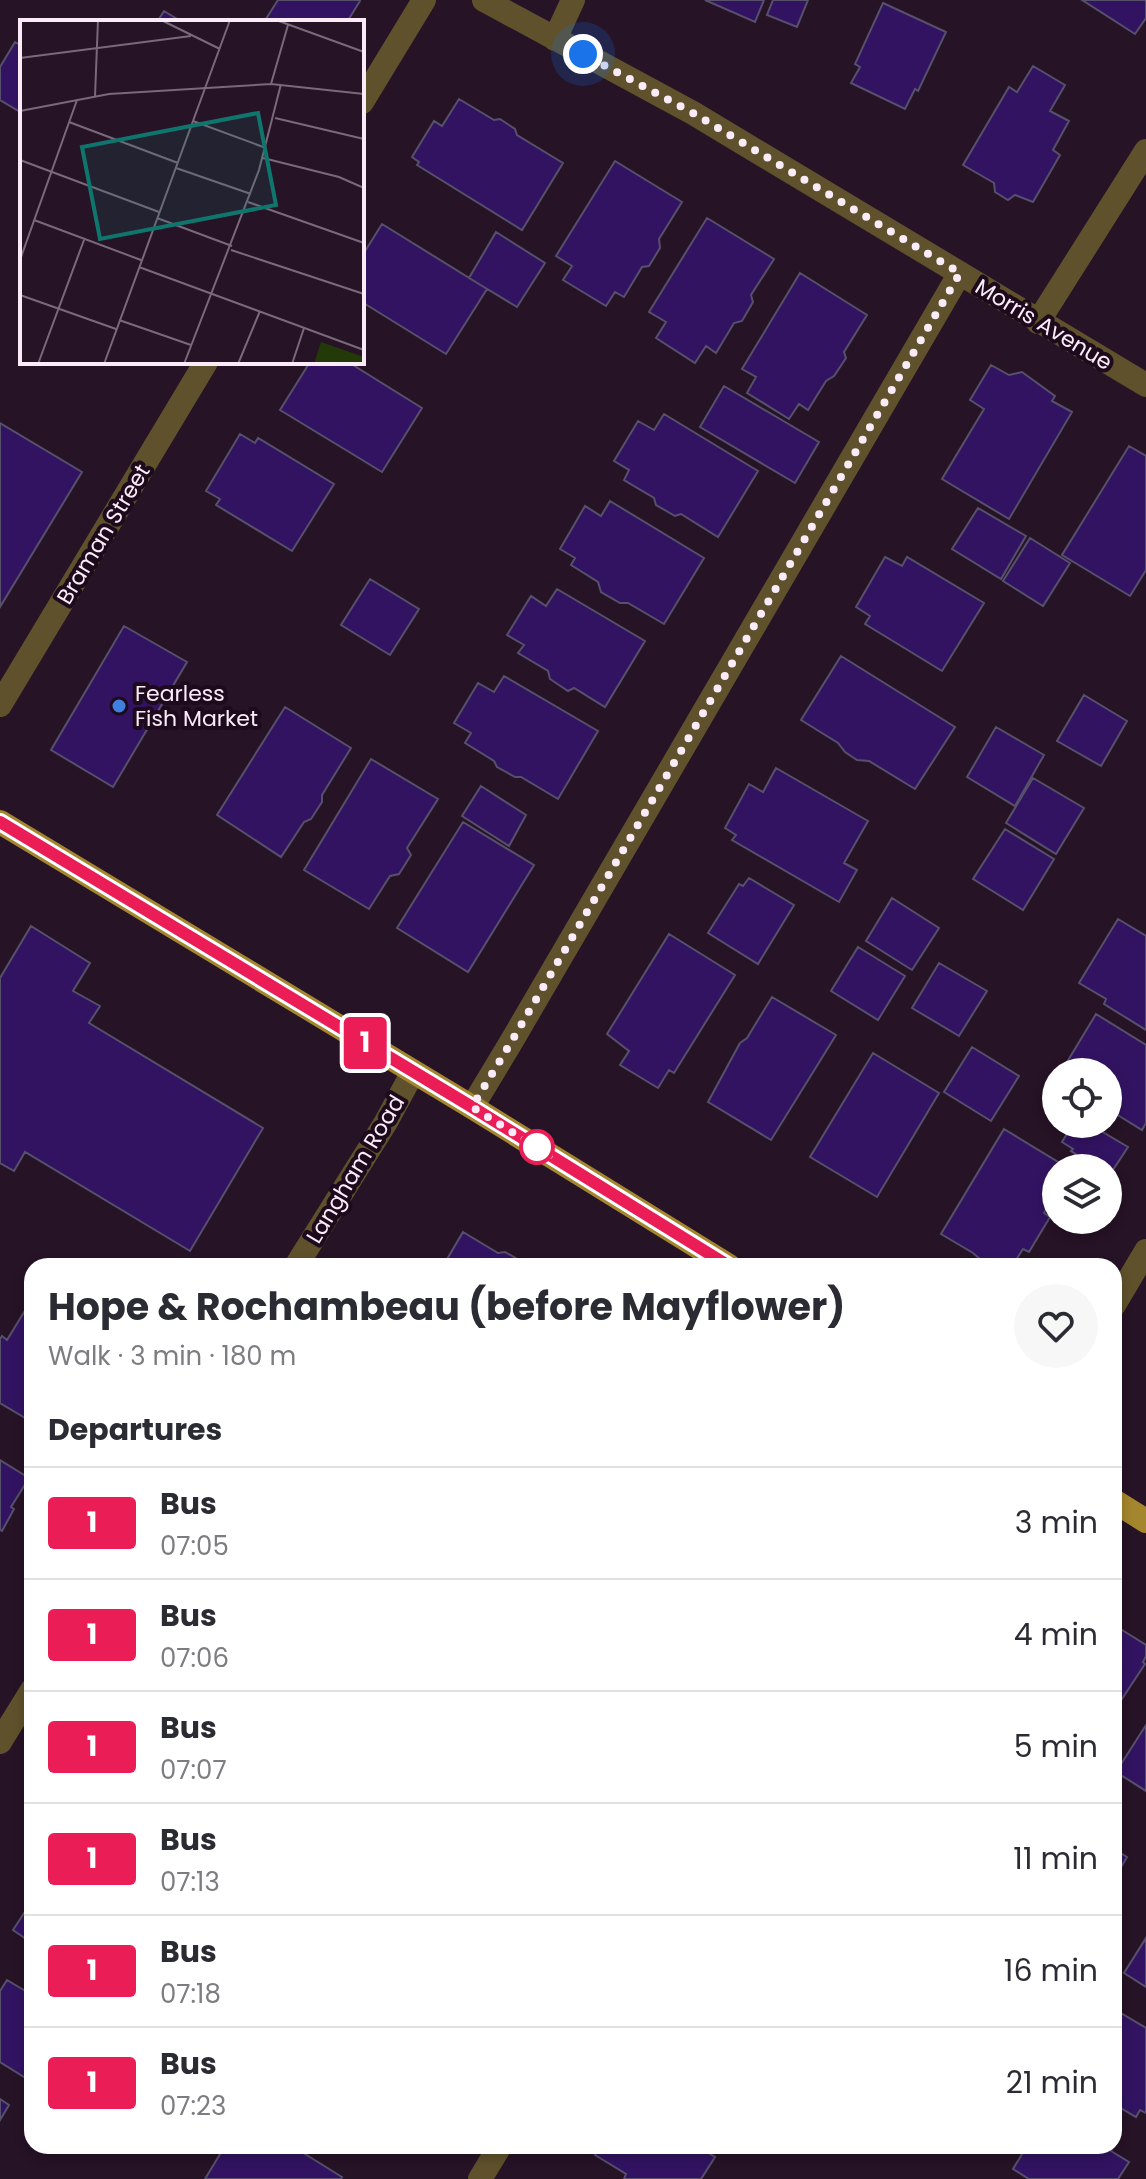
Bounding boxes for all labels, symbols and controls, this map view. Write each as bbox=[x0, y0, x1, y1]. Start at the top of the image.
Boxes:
inset map bbox=[20, 20, 364, 364]
your location bbox=[563, 34, 603, 74]
street label: Morris Avenue bbox=[969, 271, 1118, 378]
street label: Braman Street bbox=[49, 458, 158, 610]
place label: Fearless Fish Market bbox=[135, 678, 258, 734]
marker: Fearless Fish Market bbox=[110, 697, 128, 715]
line badge: 1 bbox=[339, 1017, 391, 1069]
text: 1 bbox=[360, 1023, 370, 1062]
map controls bbox=[1042, 1058, 1122, 1234]
button: locate bbox=[1042, 1058, 1122, 1138]
street label: Langham Road bbox=[299, 1089, 412, 1249]
unlabelled marker bbox=[520, 1130, 554, 1164]
button: layers bbox=[1042, 1154, 1122, 1234]
text: Hope & Rochambeau (before Mayflower) bbox=[48, 1280, 845, 1333]
button: heart bbox=[1014, 1284, 1098, 1368]
text: Walk · 3 min · 180 m bbox=[48, 1338, 296, 1374]
text: Departures bbox=[48, 1408, 222, 1451]
text: Bus bbox=[160, 1482, 217, 1525]
text: 3 min bbox=[1015, 1501, 1098, 1544]
text: 1 bbox=[87, 1503, 97, 1542]
text: 07:05 bbox=[160, 1528, 229, 1564]
text: Bus bbox=[160, 1594, 217, 1637]
text: 4 min bbox=[1014, 1613, 1098, 1656]
text: 1 bbox=[87, 1615, 97, 1654]
text: 07:06 bbox=[160, 1640, 229, 1676]
text: Bus bbox=[160, 1706, 217, 1749]
text: 5 min bbox=[1014, 1725, 1098, 1768]
text: 1 bbox=[87, 1727, 97, 1766]
text: 07:07 bbox=[160, 1752, 227, 1788]
text: Bus bbox=[160, 1818, 217, 1861]
text: 11 min bbox=[1013, 1837, 1098, 1880]
text: 1 bbox=[87, 1839, 97, 1878]
text: 07:13 bbox=[160, 1864, 220, 1900]
text: Bus bbox=[160, 1930, 217, 1973]
text: 16 min bbox=[1004, 1949, 1098, 1992]
text: 1 bbox=[87, 1951, 97, 1990]
text: 07:18 bbox=[160, 1976, 221, 2012]
text: Bus bbox=[160, 2042, 217, 2085]
text: 21 min bbox=[1006, 2061, 1098, 2104]
text: 1 bbox=[87, 2063, 97, 2102]
text: 07:23 bbox=[160, 2088, 226, 2124]

